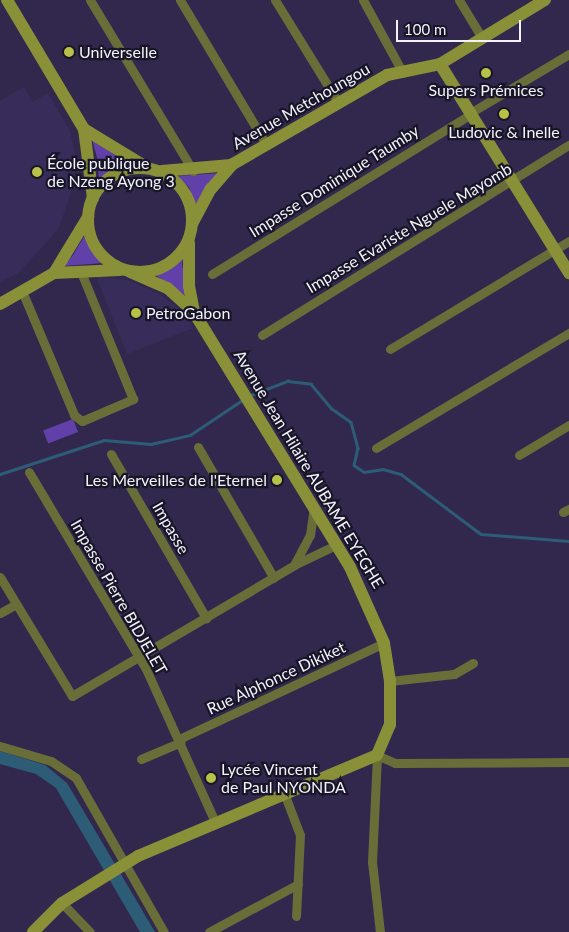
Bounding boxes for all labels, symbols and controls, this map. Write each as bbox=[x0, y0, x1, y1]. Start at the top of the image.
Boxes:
scale bar bbox=[399, 10, 524, 42]
text: 100 m bbox=[404, 20, 446, 38]
place label: Universelle bbox=[79, 42, 157, 62]
marker: Universelle bbox=[63, 46, 75, 58]
street label: Avenue Metchoungou bbox=[229, 59, 373, 153]
marker: Supers Prémices bbox=[480, 67, 492, 79]
place label: Supers Prémices bbox=[429, 80, 543, 100]
marker: Ludovic & Inelle bbox=[498, 108, 510, 120]
street label: Impasse Dominique Taumby bbox=[245, 121, 423, 241]
place label: Ludovic & Inelle bbox=[448, 122, 560, 142]
place label: École publique de Nzeng Ayong 3 bbox=[47, 153, 175, 191]
street label: Impasse Evariste Nguele Mayomb bbox=[303, 159, 515, 297]
marker: École publique de Nzeng Ayong 3 bbox=[31, 166, 43, 178]
place label: PetroGabon bbox=[146, 303, 230, 323]
marker: PetroGabon bbox=[130, 307, 142, 319]
street label: Avenue Jean Hilaire AUBAME EYEGHE bbox=[230, 346, 388, 592]
place label: Les Merveilles de l'Eternel bbox=[85, 470, 267, 490]
marker: Les Merveilles de l'Eternel bbox=[271, 474, 283, 486]
street label: Impasse bbox=[149, 499, 193, 557]
street label: Impasse Pierre BIDJELET bbox=[67, 516, 171, 678]
street label: Rue Alphonce Dikiket bbox=[203, 637, 349, 719]
place label: Lycée Vincent de Paul NYONDA bbox=[221, 759, 346, 797]
marker: Lycée Vincent de Paul NYONDA bbox=[205, 772, 217, 784]

